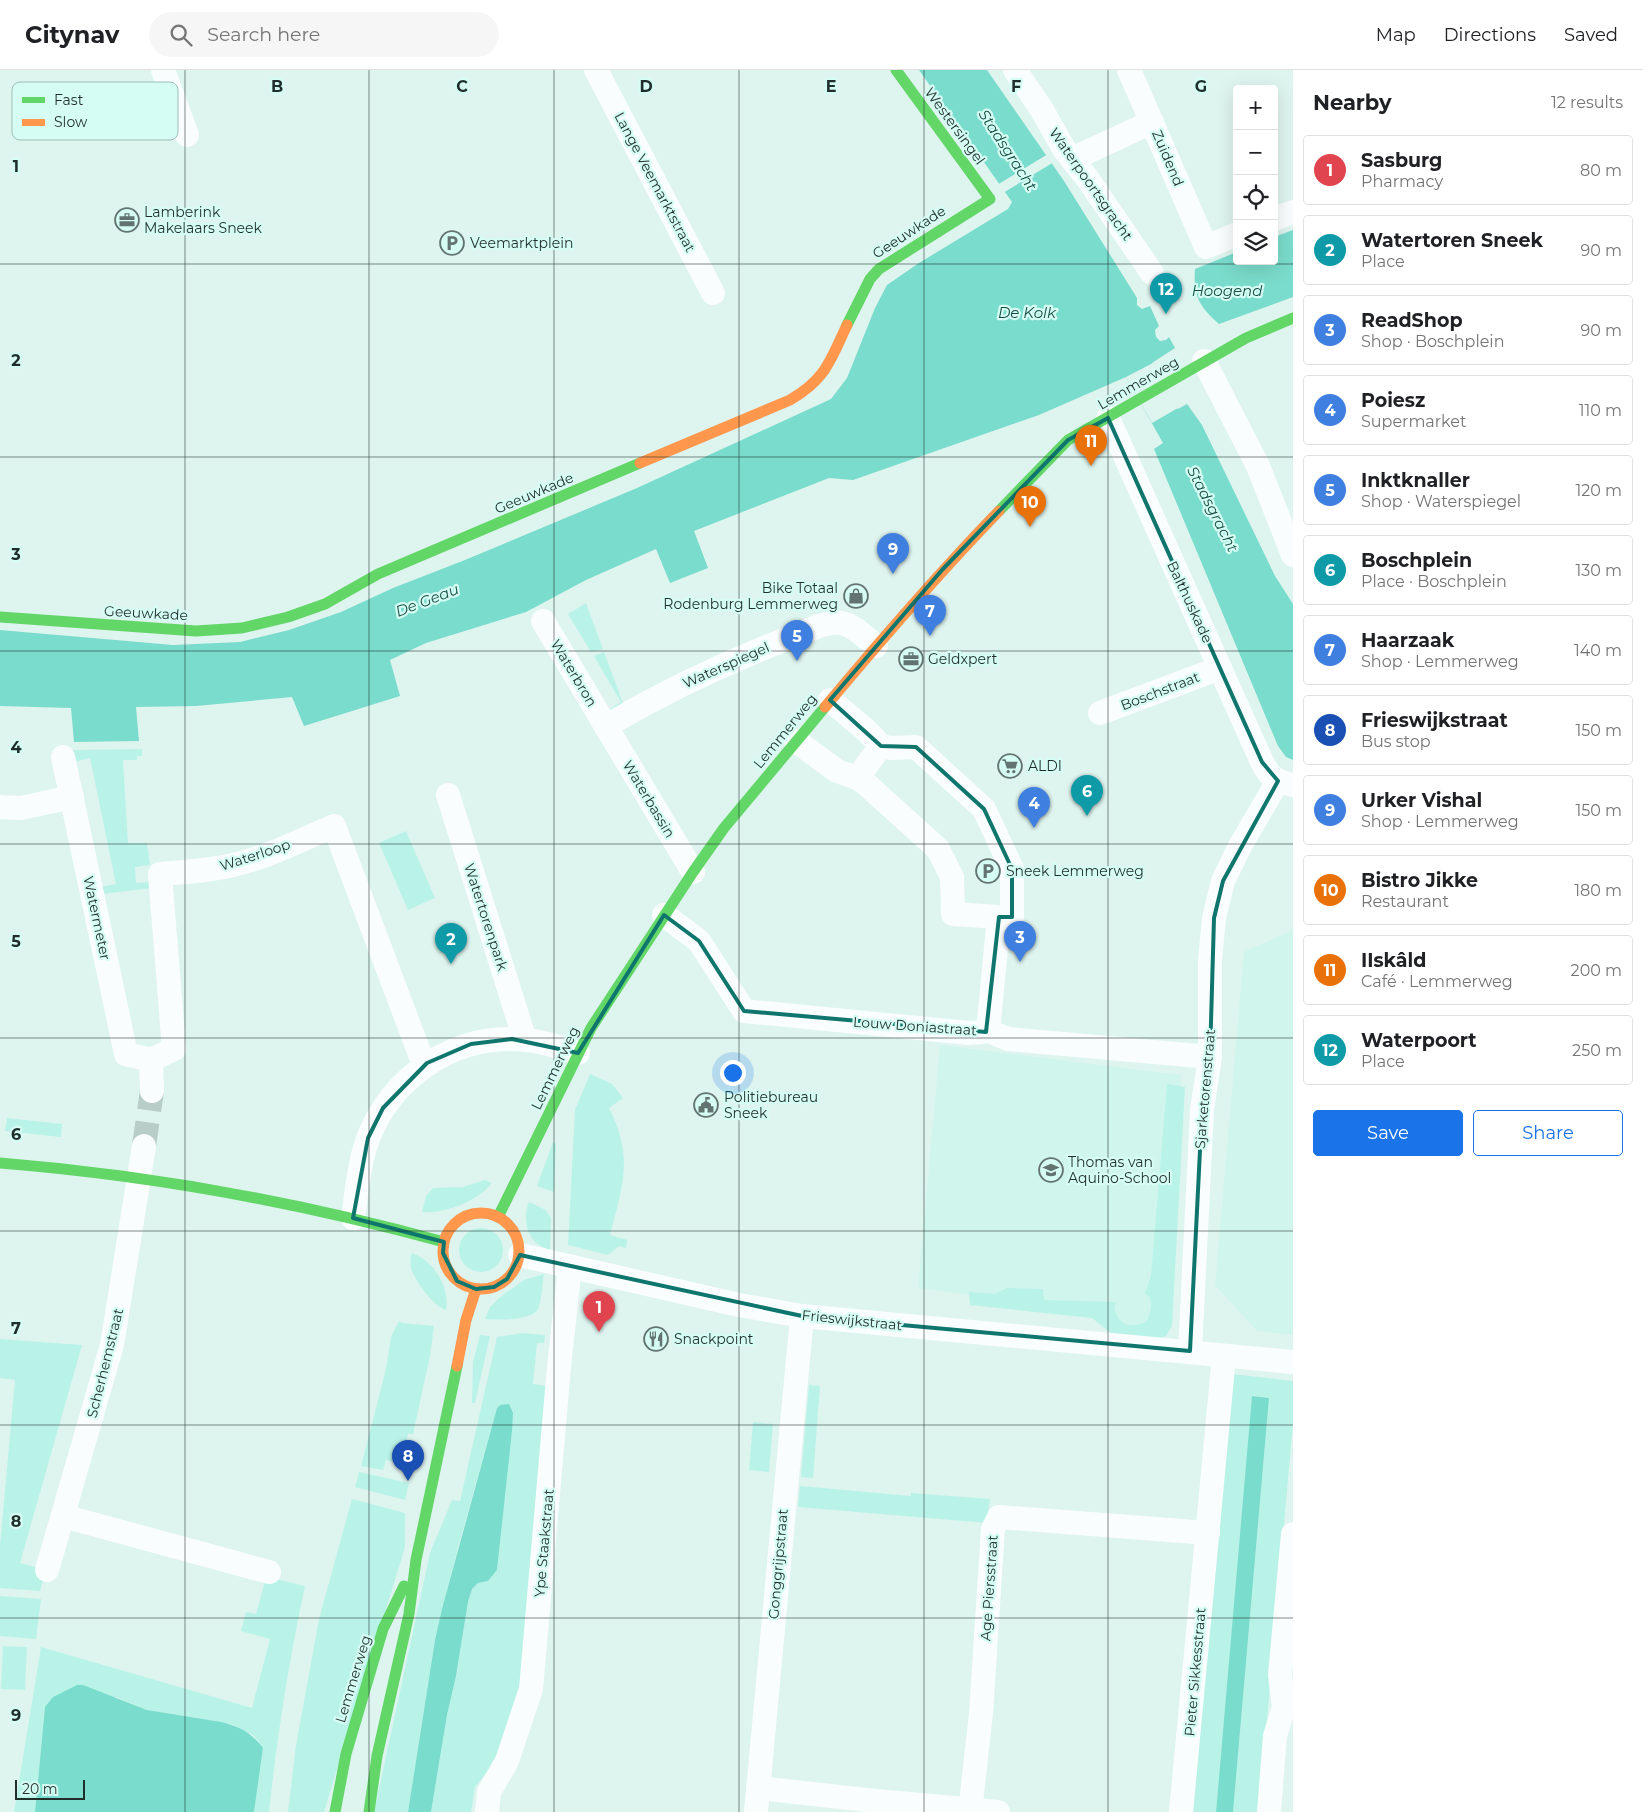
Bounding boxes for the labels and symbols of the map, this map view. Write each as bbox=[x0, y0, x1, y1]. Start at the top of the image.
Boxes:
text: B bbox=[271, 77, 283, 96]
text: C bbox=[456, 77, 468, 96]
text: D bbox=[639, 77, 653, 96]
text: E bbox=[826, 77, 836, 96]
text: F bbox=[1011, 77, 1021, 96]
text: G bbox=[1195, 77, 1207, 96]
legend bbox=[12, 82, 178, 140]
street label: Westersingel bbox=[921, 84, 989, 168]
text: Fast bbox=[54, 91, 84, 109]
water label: Stadsgracht bbox=[975, 106, 1041, 194]
street label: Lange Veemarktstraat bbox=[610, 109, 700, 255]
text: Slow bbox=[54, 113, 88, 131]
street label: Waterpoortsgracht bbox=[1045, 124, 1137, 244]
street label: Zuidend bbox=[1148, 127, 1188, 189]
text: 1 bbox=[13, 157, 19, 176]
street label: Geeuwkade bbox=[869, 202, 949, 262]
place label: Lamberink Makelaars Sneek bbox=[144, 203, 263, 237]
office icon: Lamberink Makelaars Sneek bbox=[114, 207, 140, 233]
parking icon: Veemarktplein bbox=[439, 230, 465, 256]
place label: Veemarktplein bbox=[470, 234, 574, 252]
pin: 12 bbox=[1150, 273, 1182, 314]
water label: Hoogend bbox=[1192, 281, 1263, 300]
water label: De Kolk bbox=[998, 303, 1057, 322]
text: 2 bbox=[11, 351, 21, 370]
street label: Lemmerweg bbox=[1094, 353, 1182, 413]
pin: 11 bbox=[1075, 425, 1107, 466]
water label: Stadsgracht bbox=[1183, 463, 1243, 555]
street label: Geeuwkade bbox=[492, 468, 576, 518]
pin: 10 bbox=[1014, 486, 1046, 527]
pin: 9 bbox=[877, 533, 909, 574]
text: 3 bbox=[10, 545, 21, 564]
street label: Balthuskade bbox=[1163, 558, 1217, 646]
water label: De Geau bbox=[393, 579, 461, 621]
place label: Bike Totaal Rodenburg Lemmerweg bbox=[663, 579, 838, 613]
shop icon: Bike Totaal Rodenburg Lemmerweg bbox=[843, 583, 869, 609]
pin: 7 bbox=[914, 595, 946, 636]
street label: Geeuwkade bbox=[104, 602, 188, 624]
pin: 5 bbox=[781, 620, 813, 661]
street label: Waterbron bbox=[547, 636, 601, 710]
street label: Waterspiegel bbox=[680, 638, 772, 692]
office icon: Geldxpert bbox=[898, 646, 924, 672]
place label: Geldxpert bbox=[928, 650, 998, 668]
street label: Boschstraat bbox=[1118, 668, 1202, 714]
street label: Lemmerweg bbox=[749, 690, 821, 772]
text: 4 bbox=[10, 738, 22, 757]
supermarket icon: ALDI bbox=[997, 753, 1023, 779]
street label: Waterbassin bbox=[619, 757, 679, 841]
place label: ALDI bbox=[1028, 757, 1062, 775]
pin: 6 bbox=[1071, 775, 1103, 816]
pin: 4 bbox=[1018, 787, 1050, 828]
street label: Waterloop bbox=[217, 835, 293, 875]
parking icon: Sneek Lemmerweg bbox=[975, 858, 1001, 884]
street label: Watertorenpark bbox=[460, 861, 512, 974]
place label: Sneek Lemmerweg bbox=[1006, 862, 1144, 880]
street label: Watermeter bbox=[79, 874, 115, 962]
pin: 3 bbox=[1004, 921, 1036, 962]
pin: 2 bbox=[435, 923, 467, 964]
text: 5 bbox=[11, 932, 21, 951]
street label: Louw Doniastraat bbox=[853, 1013, 978, 1039]
street label: Lemmerweg bbox=[527, 1023, 583, 1113]
street label: Sjarketorenstraat bbox=[1191, 1028, 1219, 1150]
your location bbox=[720, 1060, 746, 1086]
place label: Politiebureau Sneek bbox=[724, 1088, 818, 1122]
public building icon: Politiebureau Sneek bbox=[693, 1092, 719, 1118]
text: 6 bbox=[11, 1125, 21, 1144]
place label: Thomas van Aquino-School bbox=[1068, 1153, 1171, 1187]
school or university icon: Thomas van Aquino-School bbox=[1038, 1157, 1064, 1183]
pin: 1 bbox=[583, 1291, 615, 1332]
street label: Scherhemstraat bbox=[83, 1306, 127, 1420]
street label: Frieswijkstraat bbox=[801, 1306, 903, 1334]
text: 7 bbox=[11, 1319, 21, 1338]
restaurant icon: Snackpoint bbox=[643, 1326, 669, 1352]
place label: Snackpoint bbox=[674, 1330, 754, 1348]
pin: 8 bbox=[392, 1440, 424, 1481]
street label: Ype Staakstraat bbox=[530, 1488, 558, 1598]
street label: Gonggrijpstraat bbox=[764, 1508, 792, 1620]
text: 8 bbox=[11, 1512, 21, 1531]
street label: Age Piersstraat bbox=[976, 1534, 1002, 1642]
street label: Pieter Sikkesstraat bbox=[1180, 1606, 1210, 1737]
street label: Lemmerweg bbox=[331, 1633, 375, 1725]
text: 9 bbox=[11, 1706, 21, 1725]
scale bar bbox=[15, 1777, 85, 1800]

